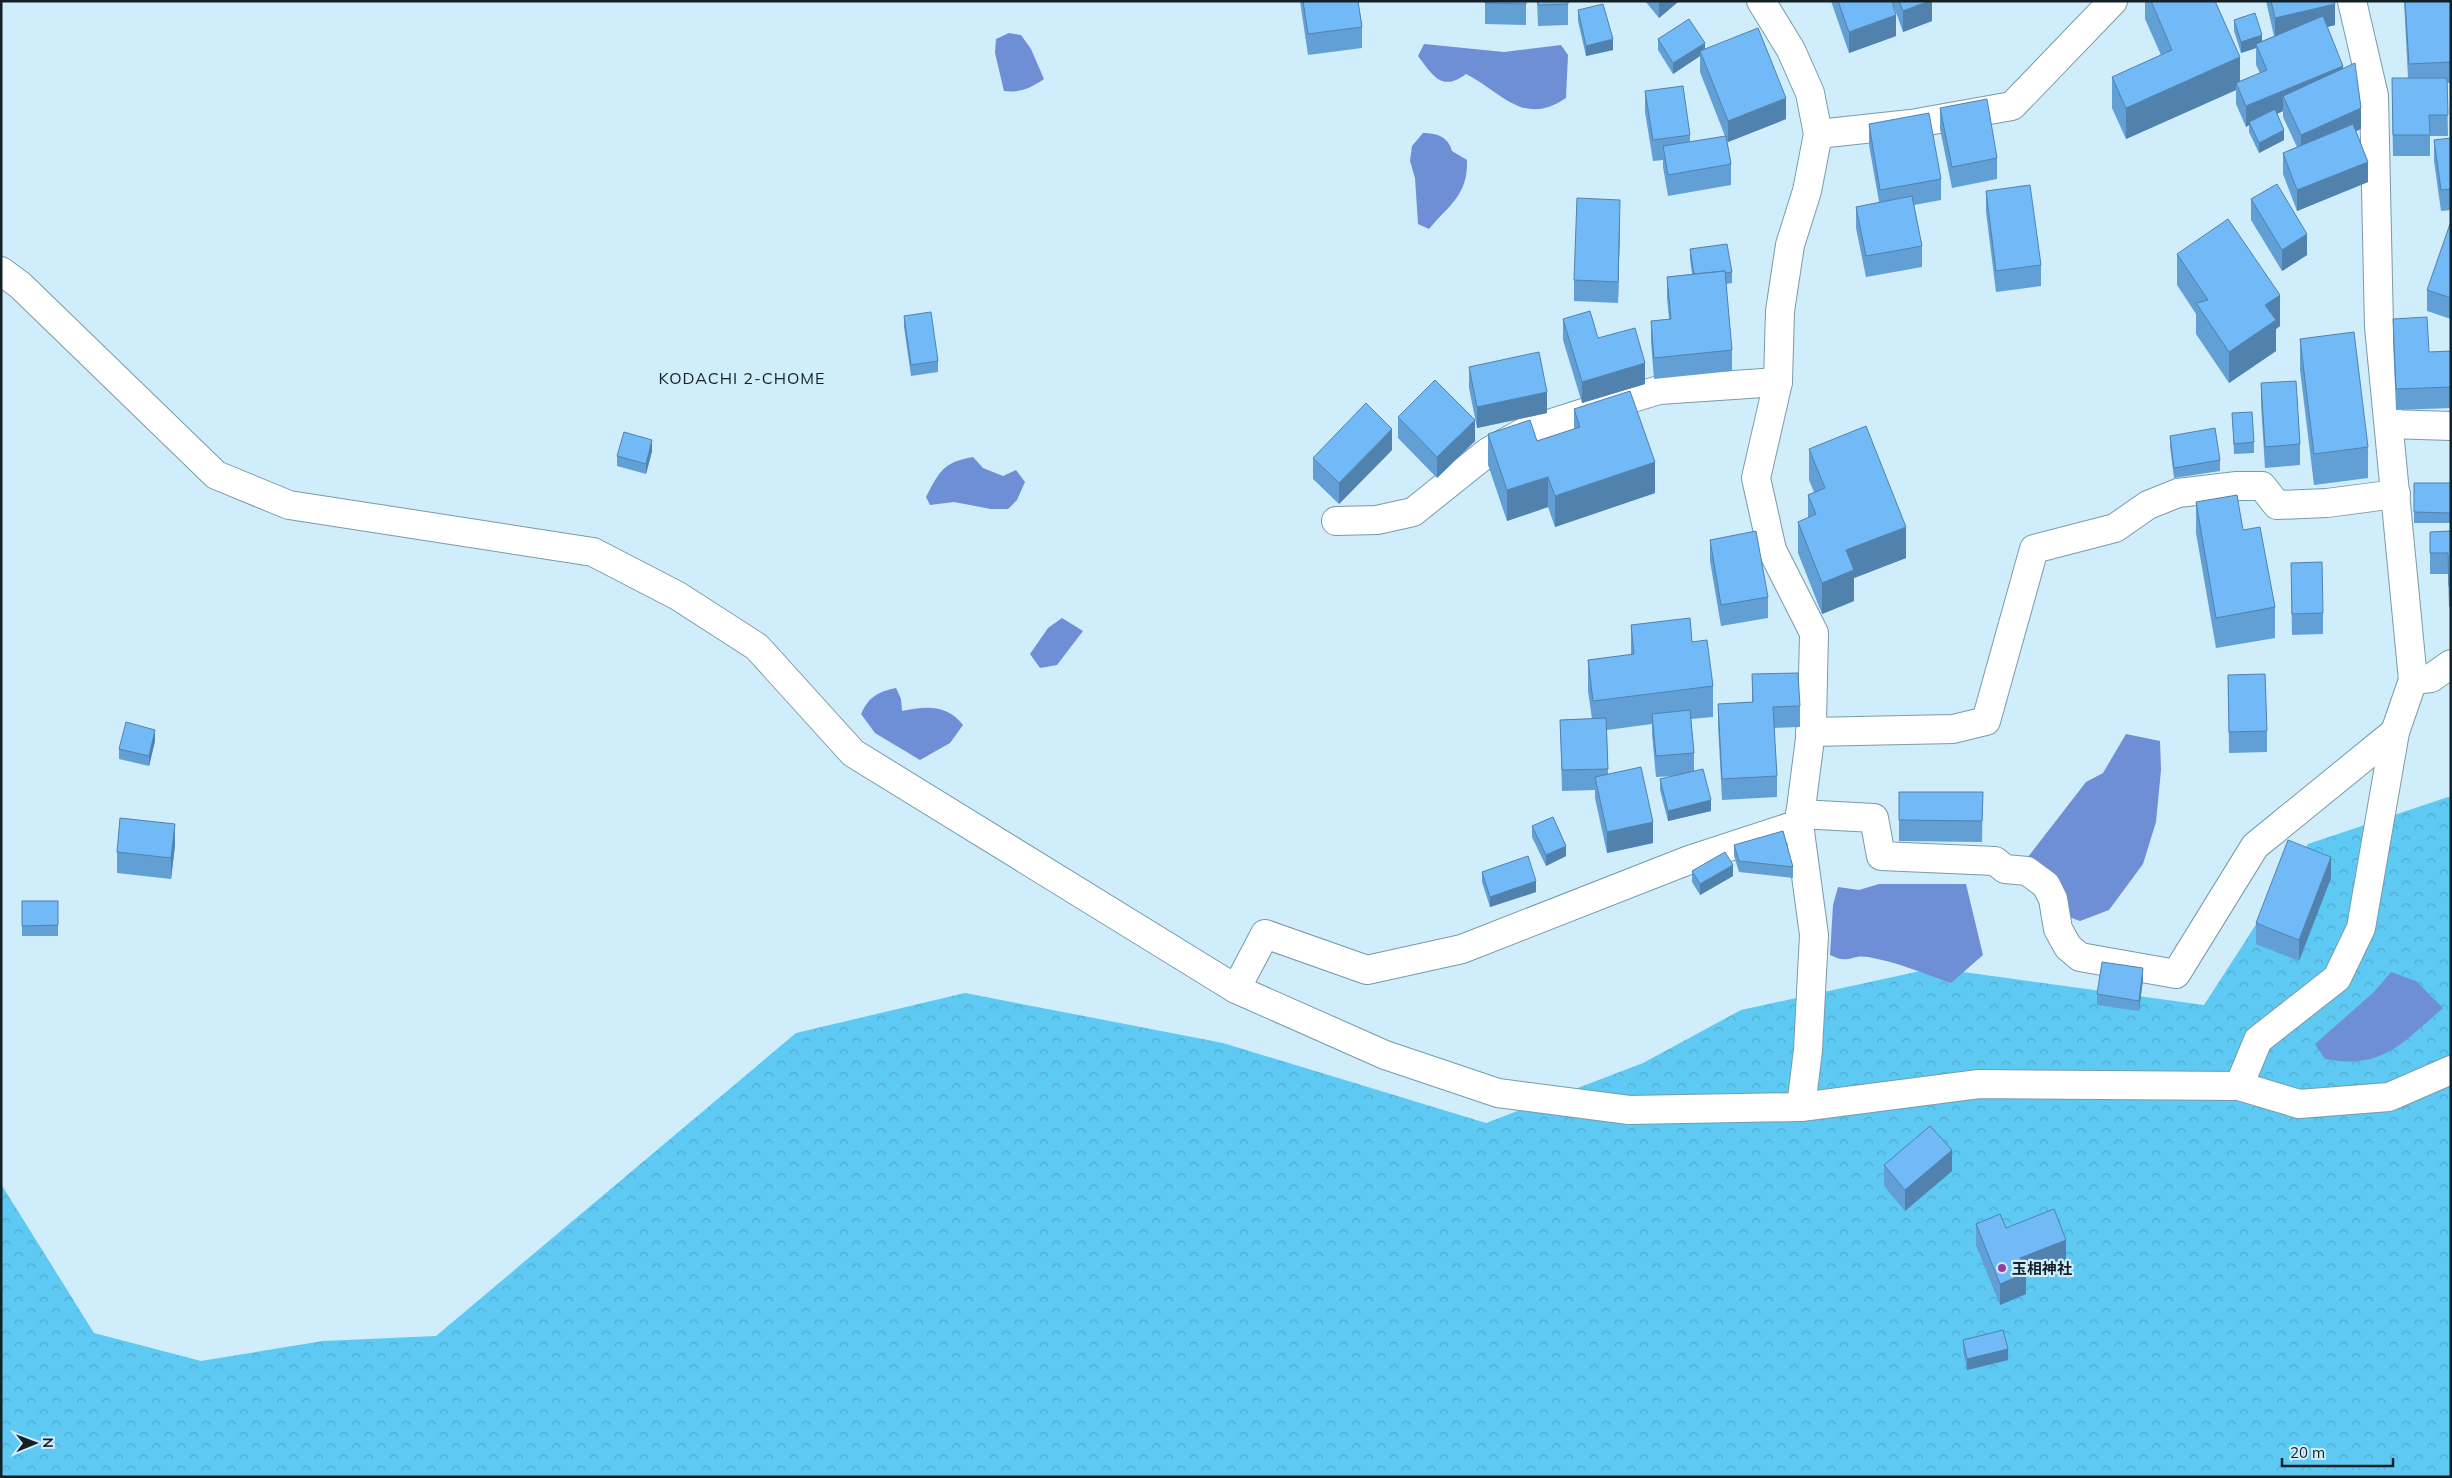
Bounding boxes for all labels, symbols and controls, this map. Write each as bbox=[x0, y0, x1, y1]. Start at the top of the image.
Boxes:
district label: KODACHI 2-CHOME bbox=[658, 368, 826, 388]
place label: 玉相神社 bbox=[2012, 1259, 2072, 1278]
marker: 玉相神社 bbox=[1996, 1262, 2008, 1274]
north arrow bbox=[10, 1418, 60, 1468]
scale bar bbox=[2282, 1436, 2393, 1468]
text: N bbox=[39, 1437, 57, 1448]
text: 20 m bbox=[2290, 1443, 2325, 1462]

